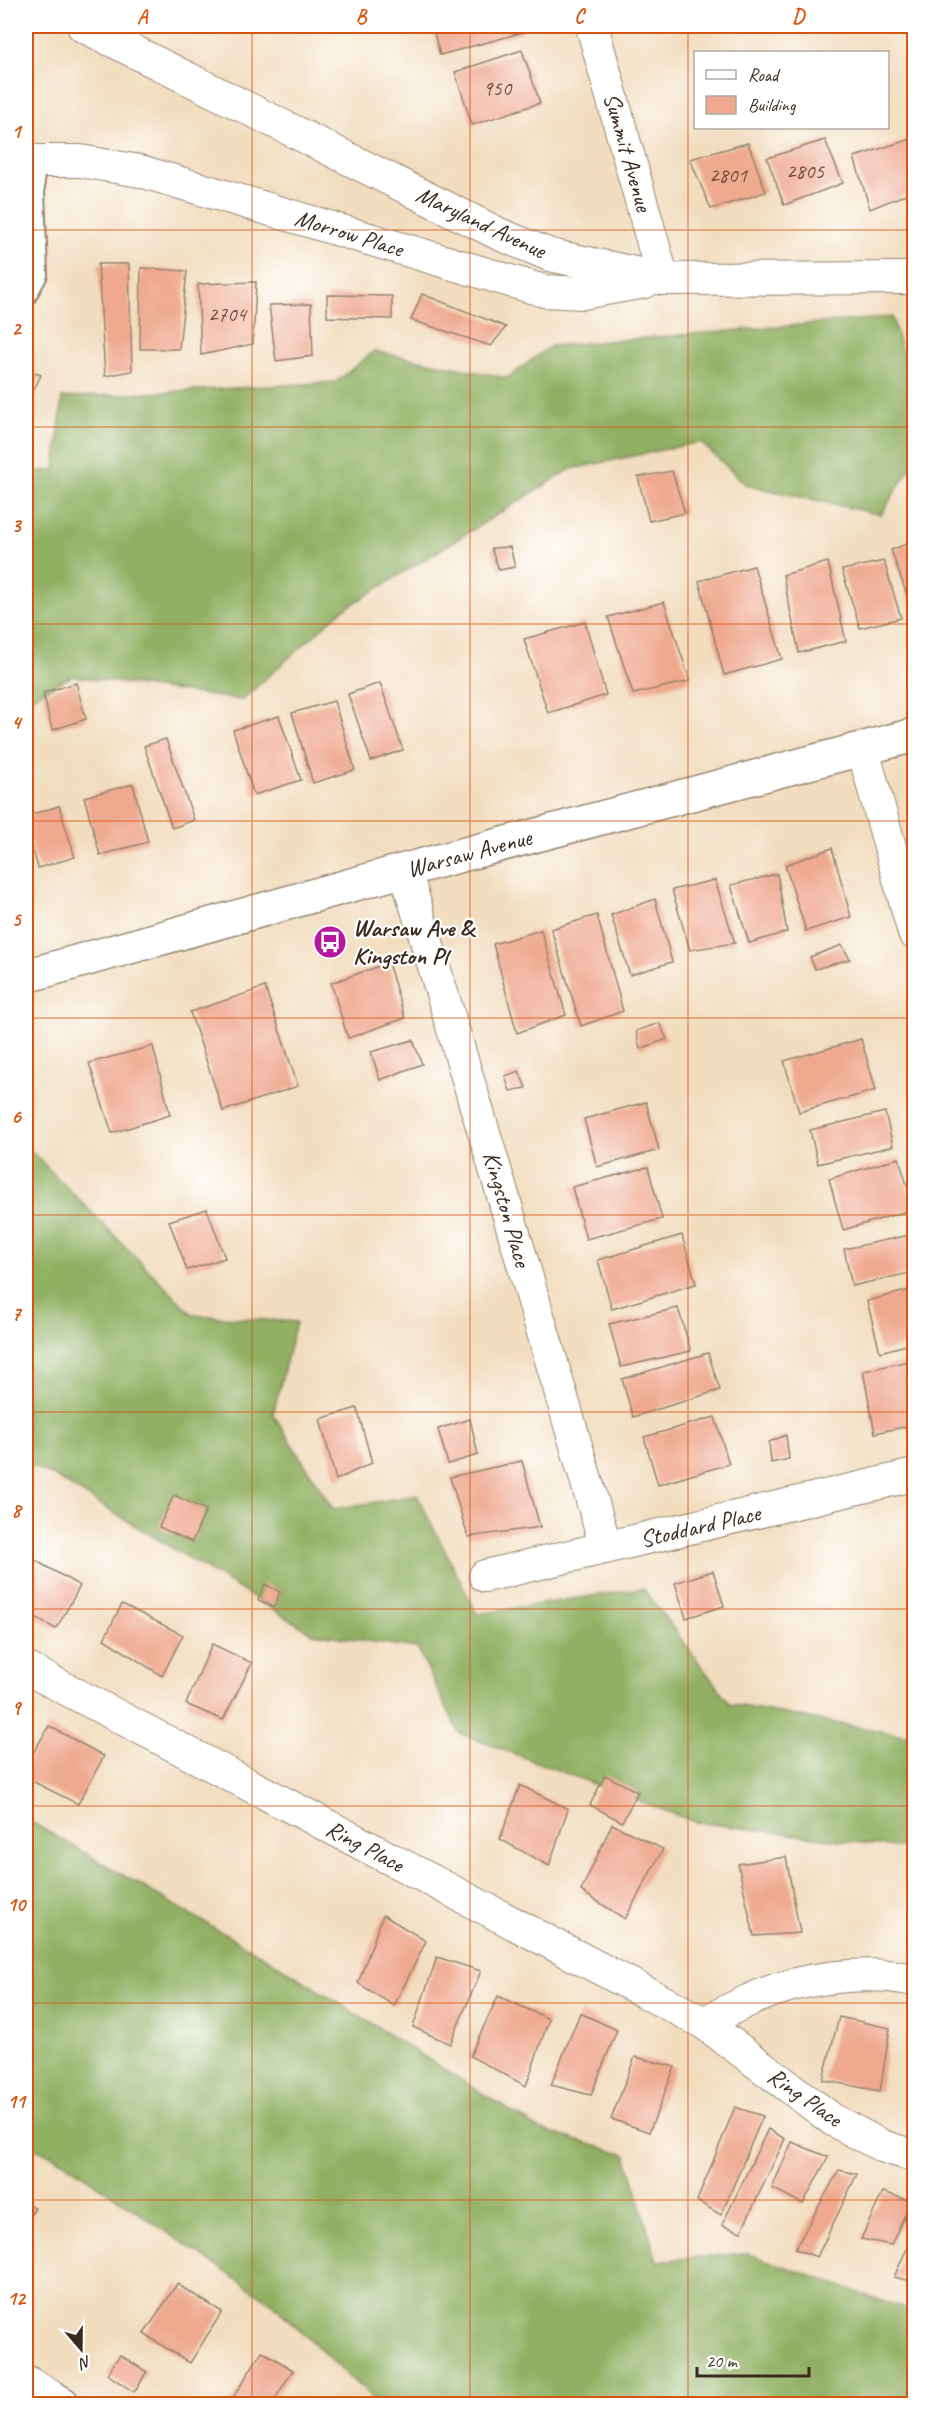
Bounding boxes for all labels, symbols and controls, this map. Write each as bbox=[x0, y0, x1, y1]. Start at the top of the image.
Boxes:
text: A bbox=[137, 4, 149, 29]
text: B bbox=[356, 4, 368, 29]
text: C bbox=[574, 4, 586, 29]
text: D bbox=[792, 4, 806, 29]
legend bbox=[694, 51, 889, 129]
text: Road bbox=[748, 64, 781, 86]
house number: 950 bbox=[483, 75, 513, 101]
street label: Summit Avenue bbox=[597, 89, 660, 217]
text: Building bbox=[748, 94, 797, 116]
text: 1 bbox=[12, 119, 23, 144]
house number: 2805 bbox=[786, 158, 825, 184]
house number: 2801 bbox=[709, 162, 748, 188]
street label: Maryland Avenue bbox=[412, 179, 552, 266]
street label: Morrow Place bbox=[291, 202, 409, 264]
house number: 2704 bbox=[208, 301, 248, 327]
text: 2 bbox=[12, 316, 23, 341]
text: 3 bbox=[12, 513, 23, 538]
text: 4 bbox=[12, 710, 24, 735]
street label: Warsaw Avenue bbox=[403, 821, 537, 884]
text: 5 bbox=[12, 907, 23, 932]
place label: Warsaw Ave & Kingston Pl bbox=[353, 913, 477, 971]
bus stop icon: Warsaw Ave & Kingston Pl bbox=[312, 924, 348, 960]
text: 6 bbox=[11, 1104, 22, 1129]
street label: Kingston Place bbox=[476, 1148, 538, 1272]
text: 7 bbox=[12, 1301, 23, 1326]
street label: Stoddard Place bbox=[637, 1497, 765, 1554]
text: 8 bbox=[12, 1498, 24, 1523]
text: 9 bbox=[12, 1695, 23, 1720]
street label: Ring Place bbox=[321, 1813, 411, 1880]
text: 10 bbox=[7, 1892, 27, 1917]
street label: Ring Place bbox=[762, 2061, 850, 2135]
text: 11 bbox=[7, 2089, 27, 2114]
text: 12 bbox=[7, 2286, 27, 2311]
north arrow bbox=[51, 2319, 111, 2379]
scale bar bbox=[697, 2340, 810, 2378]
text: 20 m bbox=[706, 2350, 739, 2372]
text: N bbox=[75, 2351, 94, 2374]

